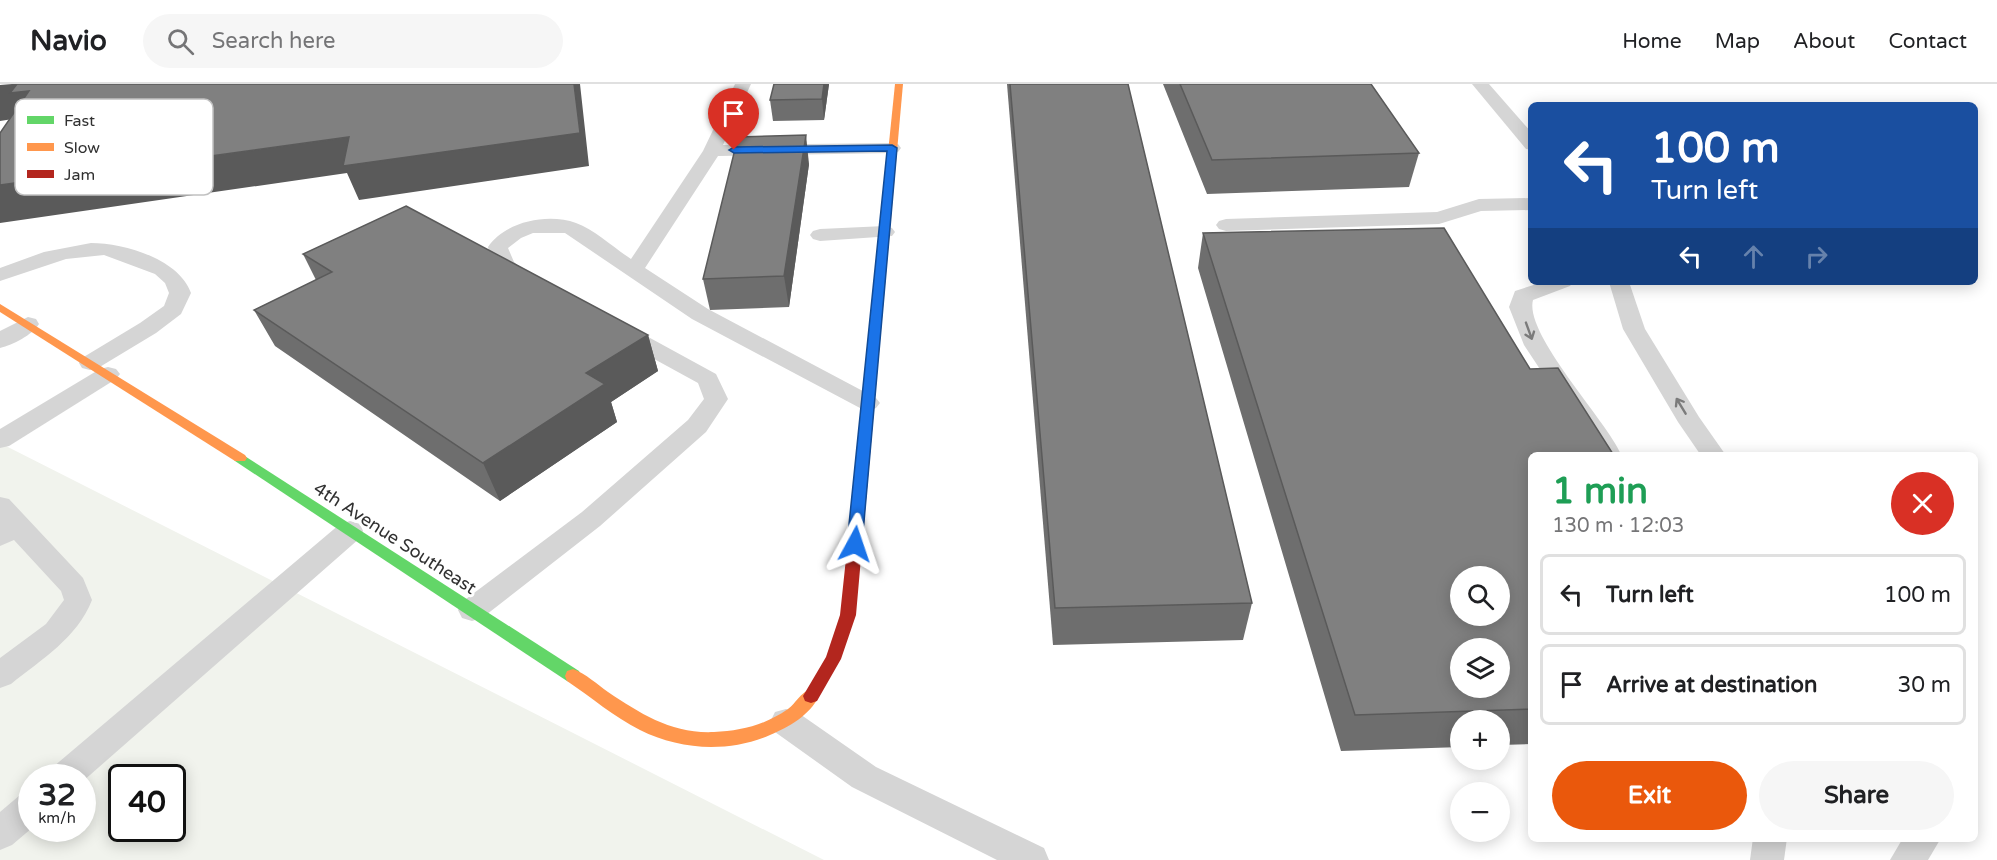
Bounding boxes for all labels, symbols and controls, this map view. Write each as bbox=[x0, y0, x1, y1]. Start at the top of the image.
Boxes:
search box bbox=[143, 14, 563, 68]
text: Navio bbox=[30, 24, 107, 58]
icon: search bbox=[164, 25, 197, 58]
text: Search here bbox=[212, 28, 336, 54]
text: Home bbox=[1622, 29, 1682, 54]
text: Map bbox=[1715, 29, 1760, 54]
text: About bbox=[1793, 29, 1855, 54]
text: Contact bbox=[1888, 29, 1967, 54]
pin bbox=[708, 88, 759, 150]
icon: arrive bbox=[717, 97, 750, 130]
legend bbox=[15, 99, 213, 195]
text: Fast bbox=[64, 111, 95, 131]
text: 100 m bbox=[1651, 123, 1780, 174]
icon: left bbox=[1552, 126, 1630, 204]
text: Slow bbox=[64, 138, 100, 158]
text: Jam bbox=[64, 165, 95, 185]
text: Turn left bbox=[1651, 174, 1758, 207]
icon: left bbox=[1674, 240, 1707, 273]
icon: ahead bbox=[1737, 240, 1770, 273]
icon: right bbox=[1800, 240, 1833, 273]
one-way arrow bbox=[1525, 321, 1536, 339]
one-way arrow bbox=[1674, 398, 1686, 415]
text: 1 min bbox=[1552, 470, 1648, 513]
button: close bbox=[1891, 472, 1954, 535]
street label: 4th Avenue Southeast bbox=[310, 477, 481, 599]
position arrow bbox=[823, 512, 887, 576]
text: 130 m · 12:03 bbox=[1552, 514, 1684, 538]
map controls bbox=[1450, 566, 1510, 842]
button: search bbox=[1450, 566, 1510, 626]
icon: left bbox=[1555, 578, 1588, 611]
text: Turn left bbox=[1606, 582, 1694, 608]
text: 100 m bbox=[1884, 582, 1951, 608]
button: layers bbox=[1450, 638, 1510, 698]
icon: arrive bbox=[1555, 668, 1588, 701]
text: Arrive at destination bbox=[1606, 672, 1817, 698]
text: 30 m bbox=[1897, 672, 1951, 698]
button: + bbox=[1450, 710, 1510, 770]
button: Exit bbox=[1552, 761, 1747, 830]
button: Share bbox=[1759, 761, 1954, 830]
speed limit sign: 40 bbox=[108, 764, 186, 842]
text: 32 bbox=[38, 777, 76, 814]
button: − bbox=[1450, 782, 1510, 842]
text: km/h bbox=[38, 809, 76, 827]

